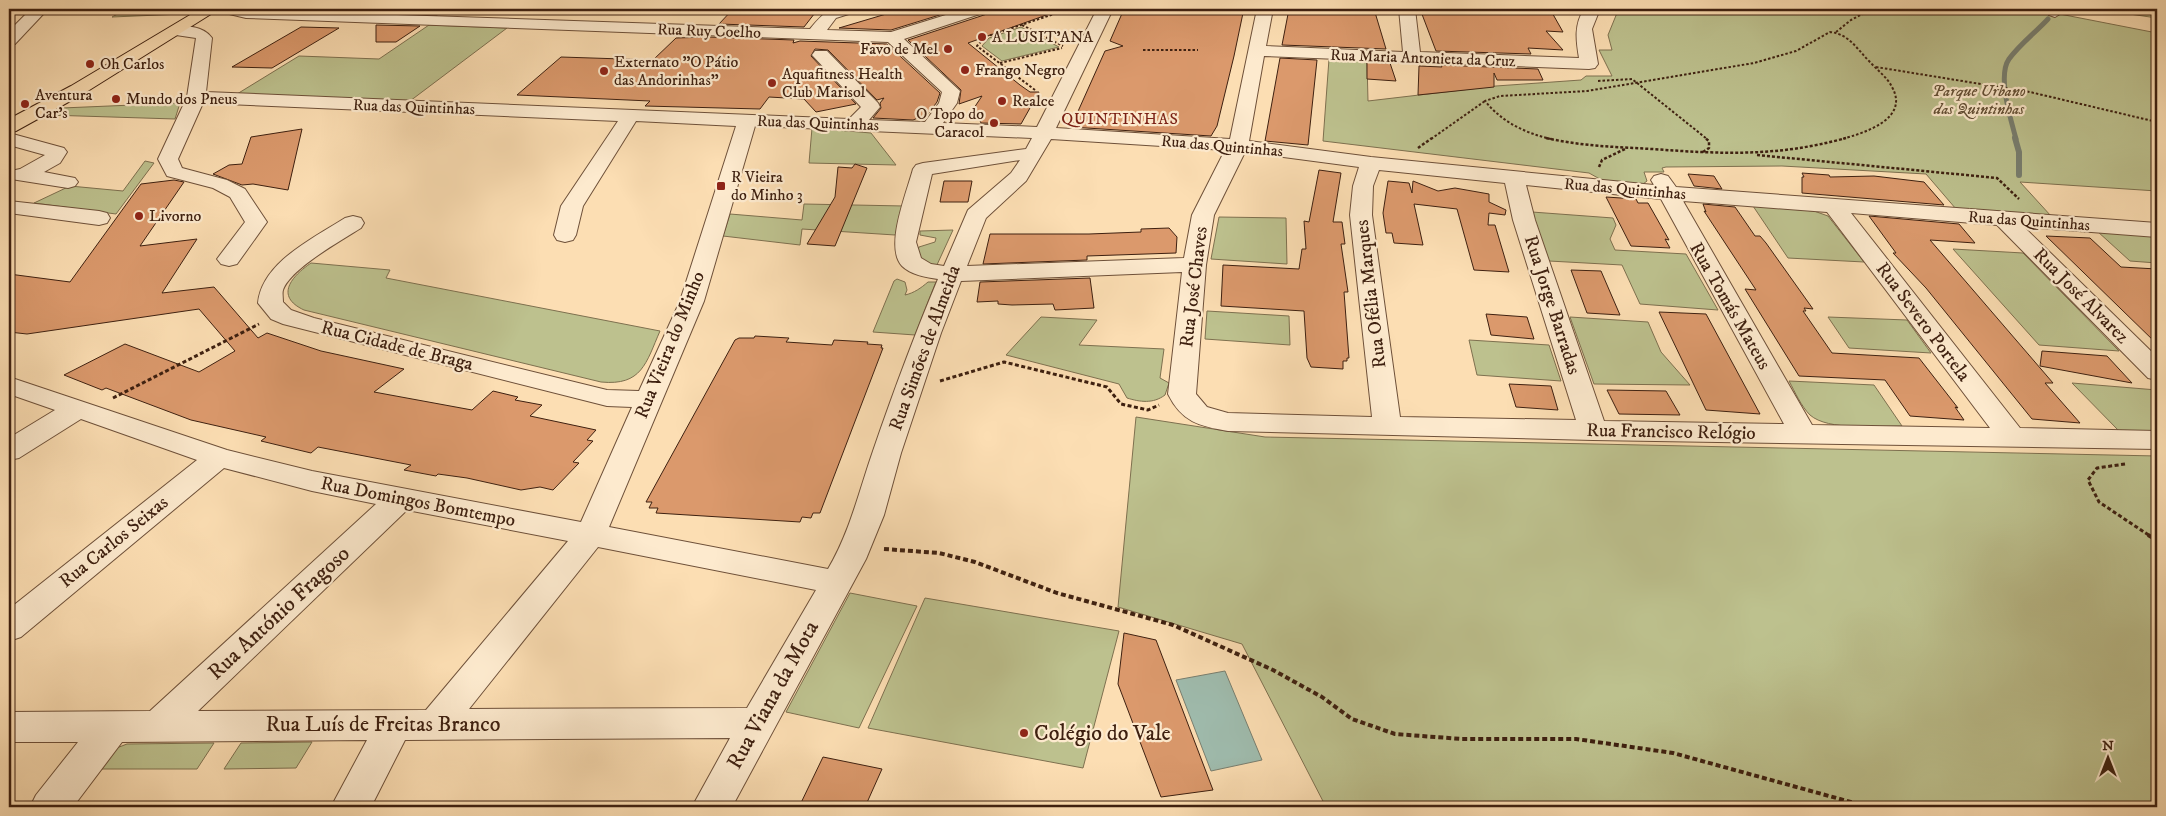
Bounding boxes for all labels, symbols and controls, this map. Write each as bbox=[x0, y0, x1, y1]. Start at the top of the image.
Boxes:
street label: Rua Ruy Coelho bbox=[657, 19, 762, 43]
place label: A LUSIT'ANA bbox=[992, 27, 1094, 47]
marker: A LUSIT'ANA bbox=[976, 31, 988, 43]
place label: Favo de Mel bbox=[860, 39, 938, 59]
marker: Favo de Mel bbox=[942, 43, 954, 55]
street label: Rua Maria Antonieta da Cruz bbox=[1330, 45, 1516, 71]
place label: Externato "O Pátio das Andorinhas" bbox=[614, 52, 738, 90]
place label: Oh Carlos bbox=[100, 54, 164, 74]
marker: Oh Carlos bbox=[84, 58, 96, 70]
place label: Frango Negro bbox=[975, 60, 1065, 80]
place label: Aquafitness Health Club Marisol bbox=[782, 64, 903, 102]
marker: Frango Negro bbox=[959, 64, 971, 76]
marker: Externato "O Pátio das Andorinhas" bbox=[598, 65, 610, 77]
marker: Aquafitness Health Club Marisol bbox=[766, 77, 778, 89]
park label: Parque Urbano das Quintinhas bbox=[1932, 81, 2026, 119]
place label: Aventura Car's bbox=[35, 85, 93, 123]
place label: Mundo dos Pneus bbox=[126, 89, 237, 109]
place label: Realce bbox=[1012, 91, 1055, 111]
marker: Mundo dos Pneus bbox=[110, 93, 122, 105]
street label: Rua das Quintinhas bbox=[353, 95, 475, 119]
marker: Realce bbox=[996, 95, 1008, 107]
marker: Aventura Car's bbox=[19, 98, 31, 110]
place label: O Topo do Caracol bbox=[916, 104, 984, 142]
district label: QUINTINHAS bbox=[1061, 109, 1179, 129]
street label: Rua das Quintinhas bbox=[757, 111, 879, 135]
marker: O Topo do Caracol bbox=[988, 117, 1000, 129]
street label: Rua das Quintinhas bbox=[1160, 131, 1284, 161]
place label: R Vieira do Minho 3 bbox=[731, 167, 803, 205]
street label: Rua das Quintinhas bbox=[1563, 174, 1687, 204]
marker: R Vieira do Minho 3 bbox=[715, 180, 727, 192]
place label: Livorno bbox=[149, 206, 202, 226]
street label: Rua das Quintinhas bbox=[1967, 207, 2091, 235]
marker: Livorno bbox=[133, 210, 145, 222]
street label: Rua Ofélia Marques bbox=[1350, 218, 1393, 369]
street label: Rua José Chaves bbox=[1175, 225, 1213, 349]
street label: Rua Jorge Barradas bbox=[1519, 233, 1585, 377]
street label: Rua Tomás Mateus bbox=[1684, 238, 1776, 374]
street label: Rua José Alvarez bbox=[2028, 243, 2134, 349]
street label: Rua Severo Portela bbox=[1871, 258, 1975, 386]
street label: Rua Simões de Almeida bbox=[884, 262, 966, 434]
street label: Rua Vieira do Minho bbox=[630, 268, 710, 422]
street label: Rua Cidade de Braga bbox=[318, 316, 476, 376]
street label: Rua Francisco Relógio bbox=[1586, 419, 1756, 445]
street label: Rua Domingos Bomtempo bbox=[319, 472, 517, 532]
street label: Rua Carlos Seixas bbox=[55, 491, 173, 593]
street label: Rua António Fragoso bbox=[202, 540, 356, 686]
street label: Rua Viana da Mota bbox=[721, 615, 825, 774]
street label: Rua Luís de Freitas Branco bbox=[265, 711, 501, 738]
place label: Colégio do Vale bbox=[1034, 720, 1171, 747]
marker: Colégio do Vale bbox=[1018, 727, 1030, 739]
north arrow bbox=[2084, 734, 2134, 784]
text: N bbox=[2102, 737, 2114, 755]

